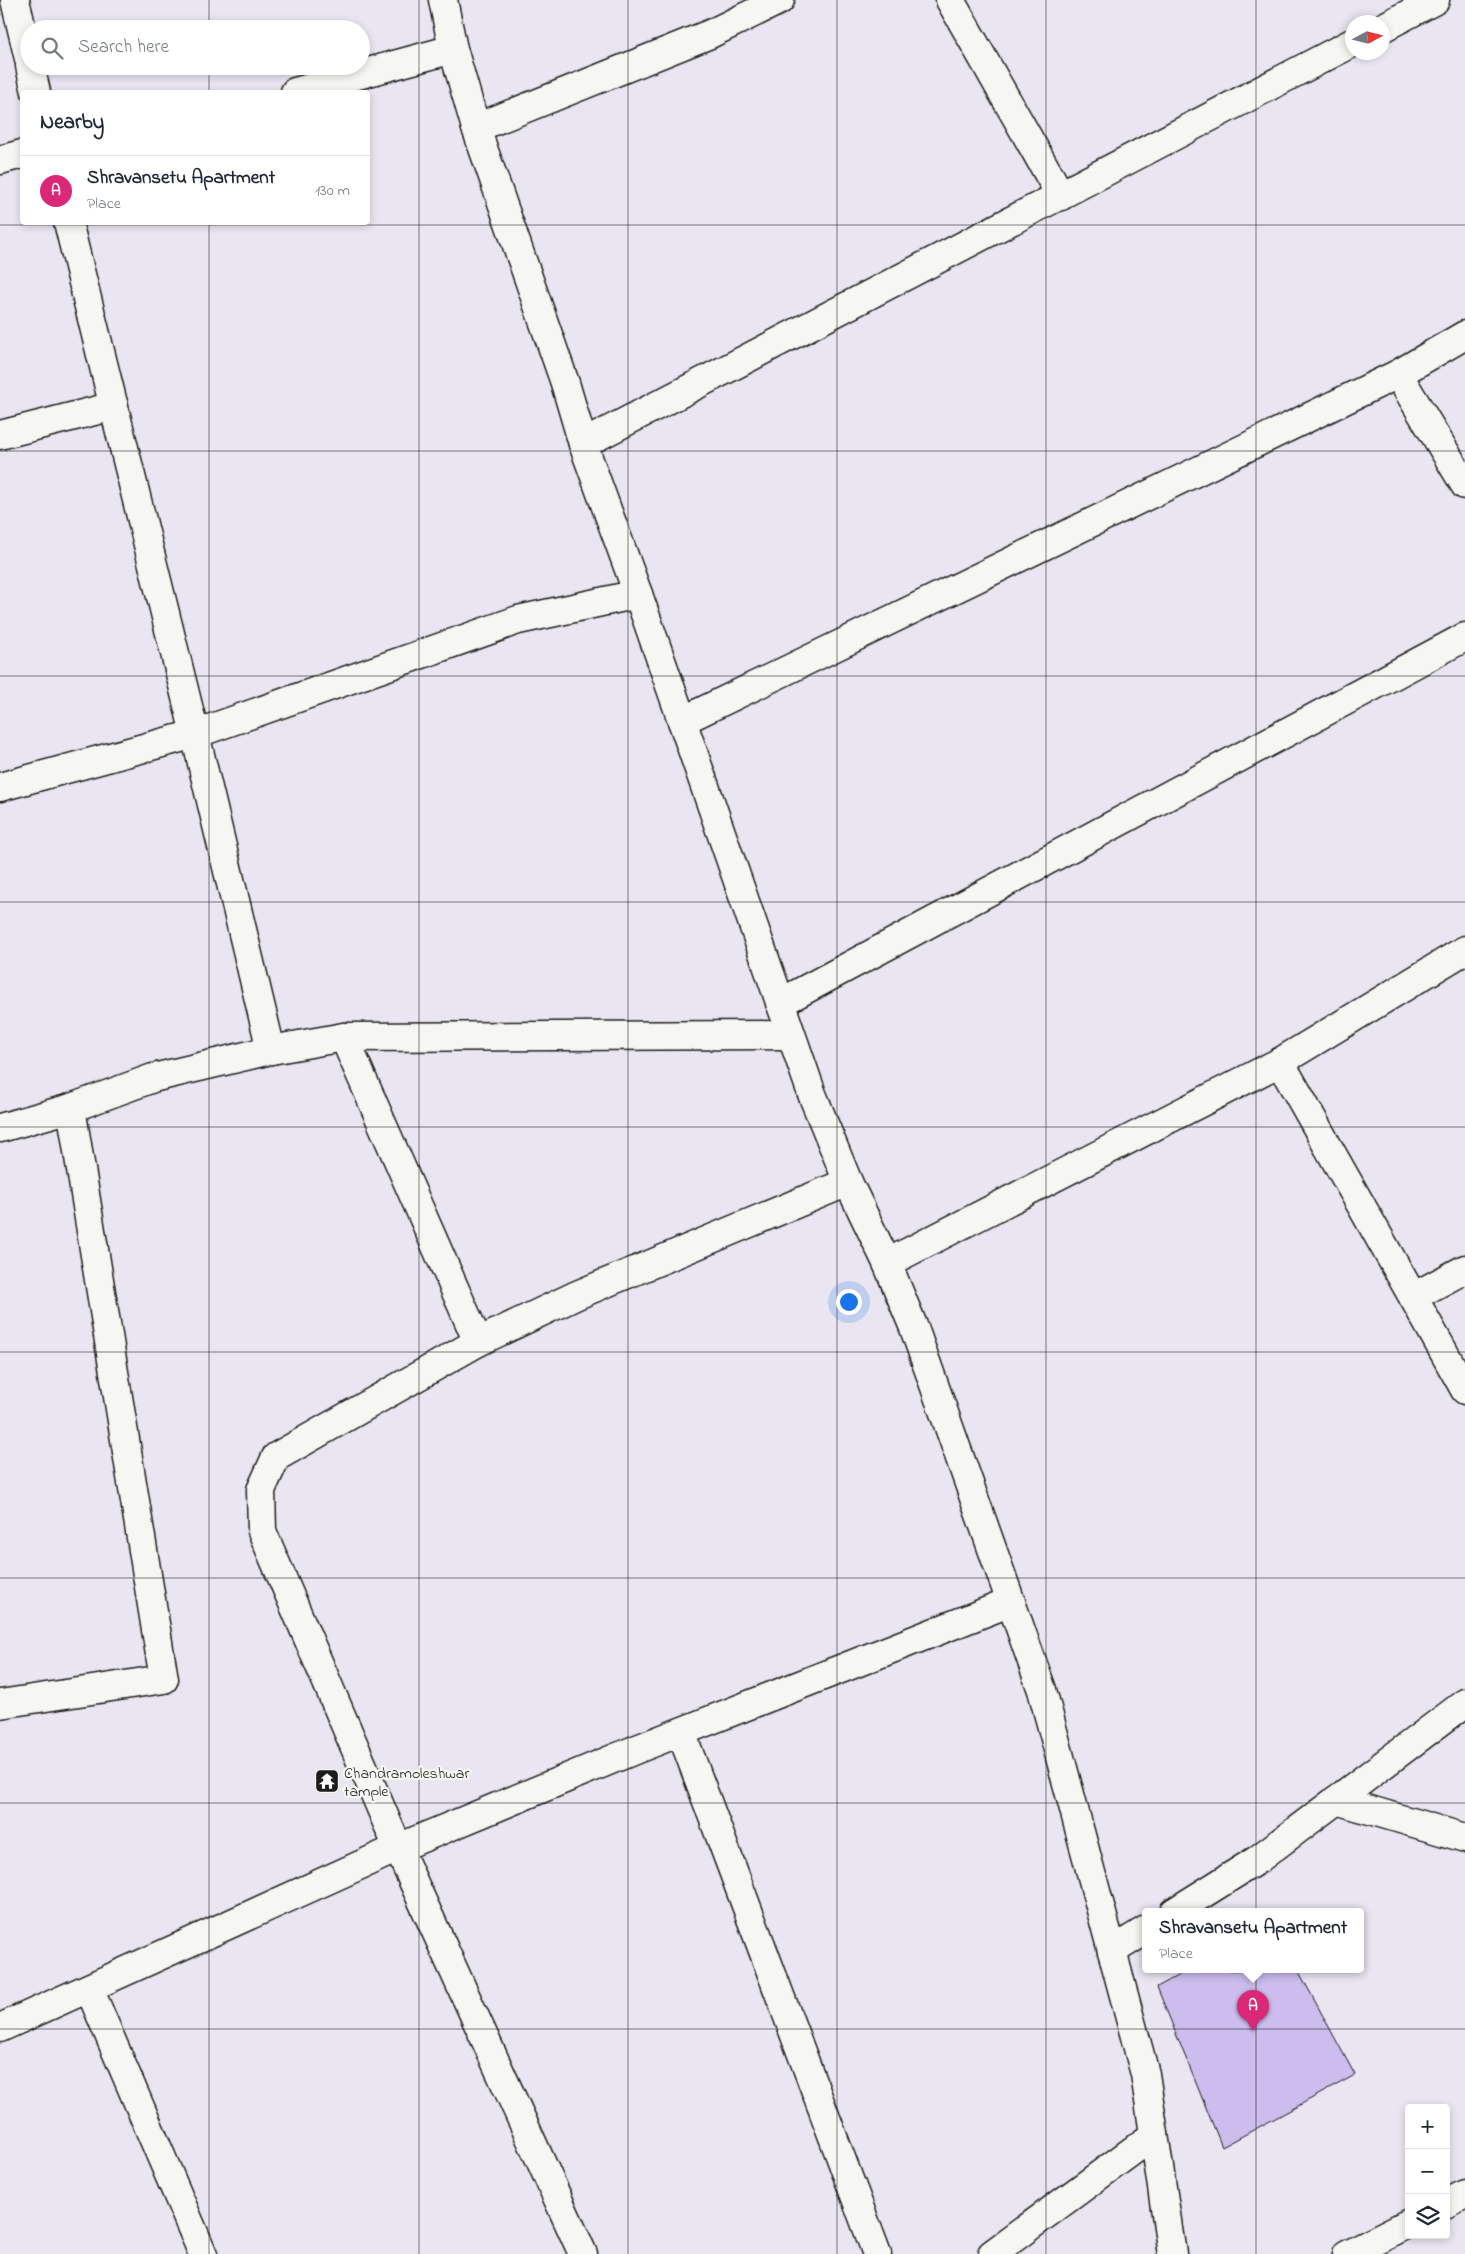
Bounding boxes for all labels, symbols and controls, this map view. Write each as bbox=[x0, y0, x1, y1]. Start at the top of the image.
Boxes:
north arrow bbox=[1345, 15, 1390, 60]
search box bbox=[20, 20, 370, 75]
icon: search bbox=[38, 34, 66, 62]
text: Search here bbox=[78, 34, 169, 61]
text: Nearby bbox=[40, 108, 104, 138]
text: Shravansetu Apartment bbox=[87, 165, 275, 192]
text: A bbox=[51, 179, 61, 203]
text: 130 m bbox=[315, 179, 350, 203]
text: Place bbox=[87, 192, 121, 216]
your location bbox=[836, 1289, 862, 1315]
place label: Chandramoleshwar tample bbox=[344, 1762, 469, 1804]
temple icon: Chandramoleshwar tample bbox=[314, 1768, 340, 1794]
popup bbox=[1142, 1908, 1364, 1973]
text: Shravansetu Apartment bbox=[1159, 1915, 1347, 1942]
text: Place bbox=[1159, 1942, 1193, 1966]
pin: A bbox=[1237, 1990, 1269, 2031]
map controls bbox=[1405, 2104, 1450, 2239]
button: + bbox=[1405, 2104, 1450, 2149]
button: − bbox=[1405, 2149, 1450, 2194]
button: layers bbox=[1405, 2194, 1450, 2239]

